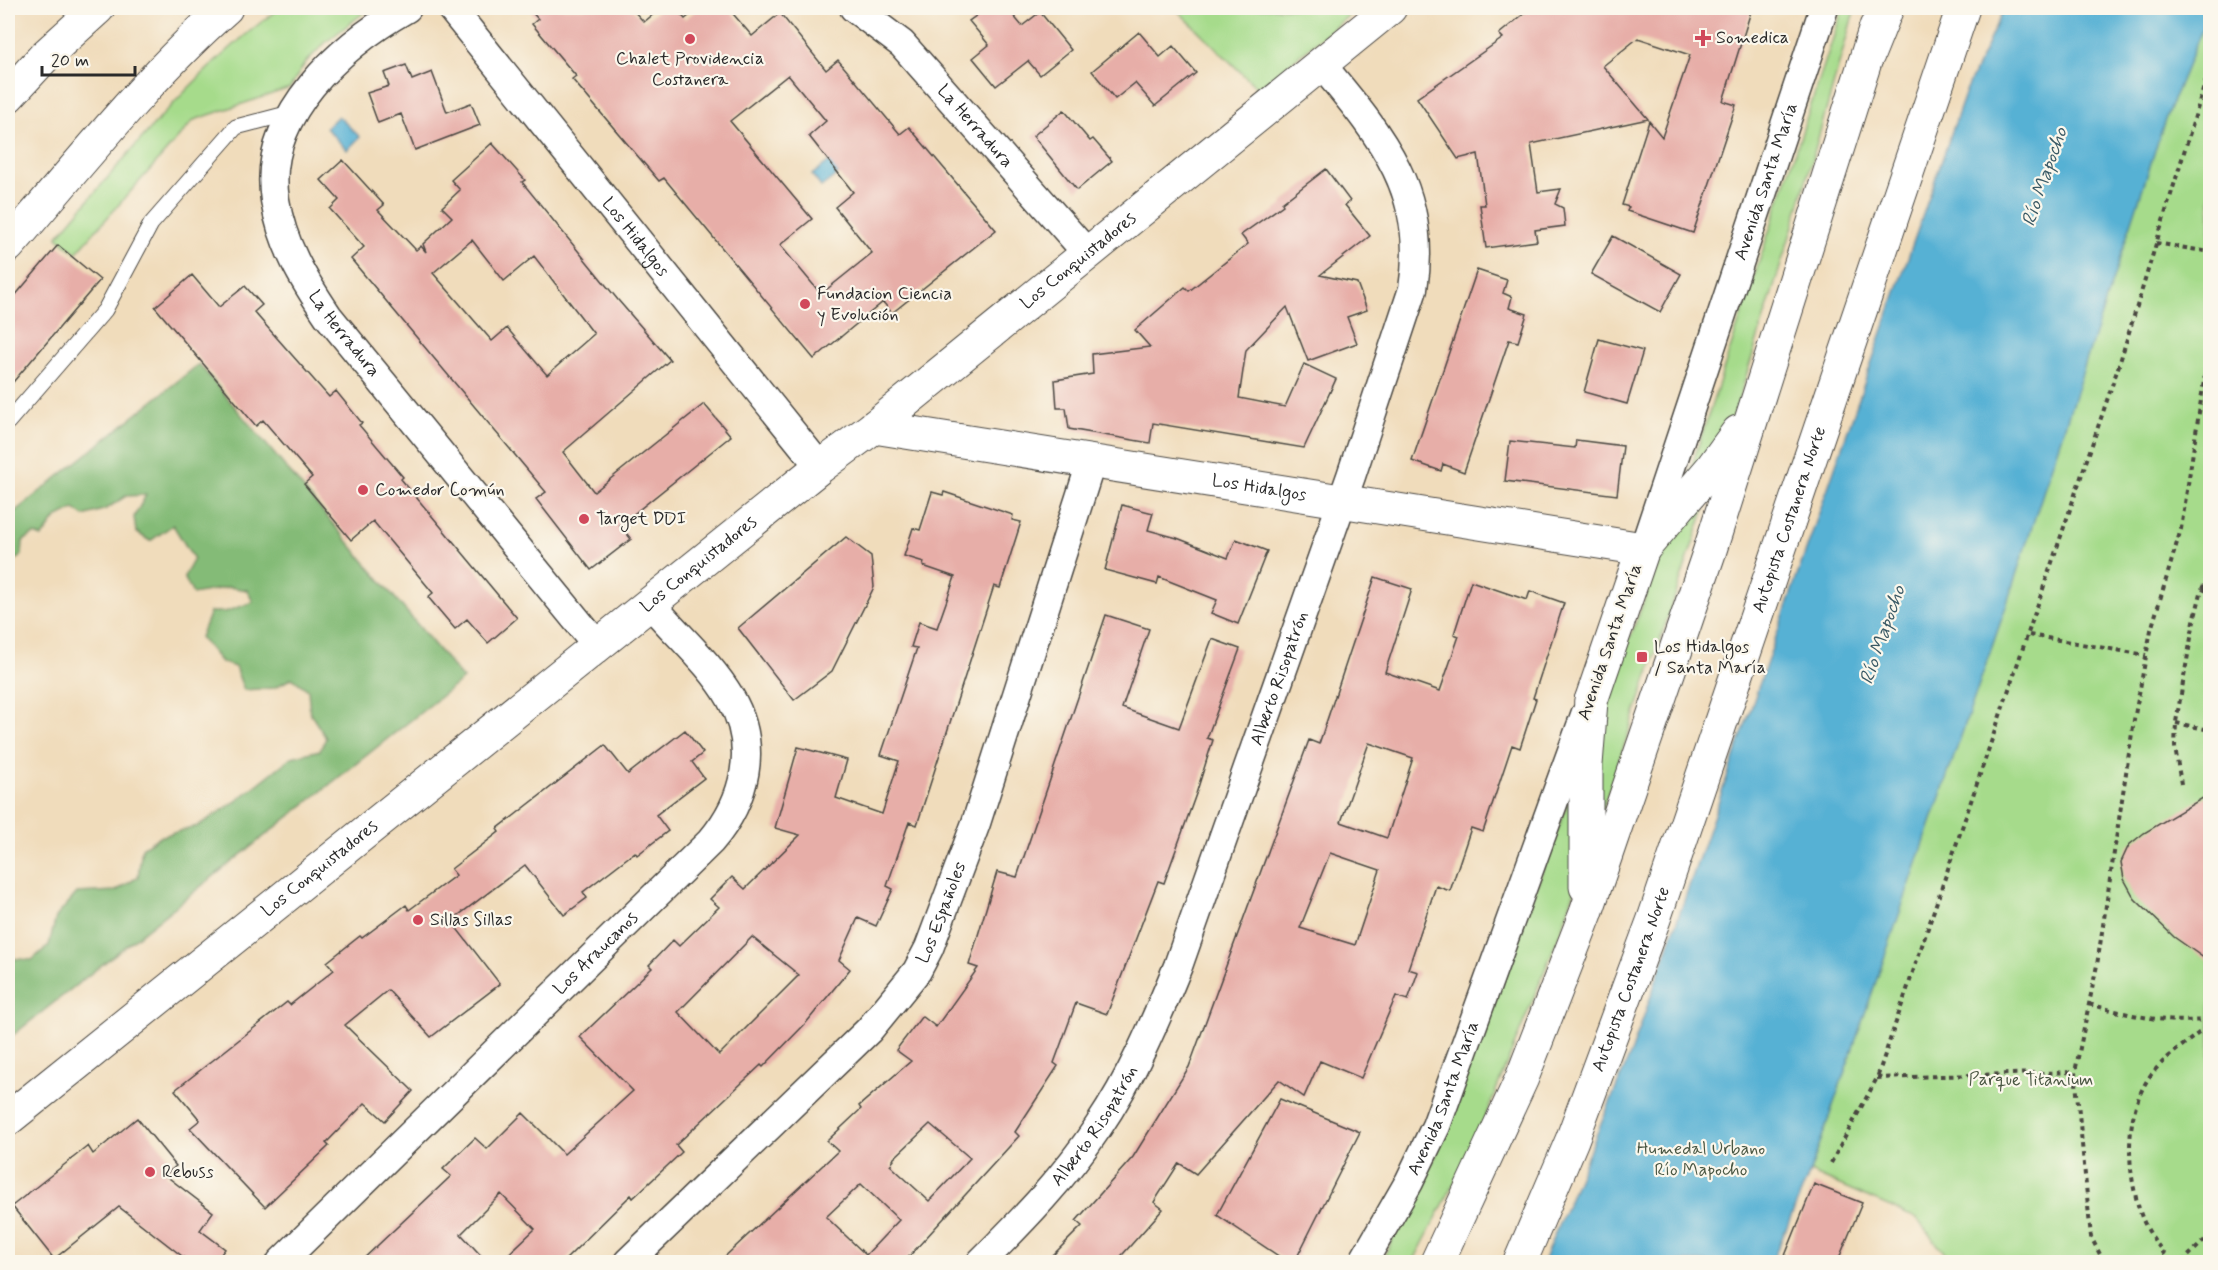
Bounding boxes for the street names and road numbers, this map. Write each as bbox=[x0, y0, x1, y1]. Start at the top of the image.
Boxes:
street label: La Herradura bbox=[931, 79, 1018, 173]
street label: Avenida Santa María bbox=[1729, 100, 1804, 263]
street label: Los Hidalgos bbox=[596, 192, 674, 282]
street label: Los Conquistadores bbox=[1015, 207, 1142, 315]
street label: La Herradura bbox=[302, 286, 385, 382]
street label: Autopista Costanera Norte bbox=[1747, 423, 1832, 616]
street label: Los Hidalgos bbox=[1210, 469, 1308, 507]
street label: Los Conquistadores bbox=[636, 510, 762, 618]
street label: Avenida Santa María bbox=[1572, 560, 1648, 724]
street label: Alberto Risopatrón bbox=[1245, 608, 1314, 749]
street label: Los Conquistadores bbox=[257, 814, 383, 923]
street label: Los Españoles bbox=[911, 859, 972, 968]
street label: Autopista Costanera Norte bbox=[1586, 884, 1676, 1075]
street label: Los Araucanos bbox=[548, 906, 644, 1001]
street label: Avenida Santa María bbox=[1402, 1018, 1485, 1180]
street label: Alberto Risopatrón bbox=[1046, 1062, 1144, 1192]

